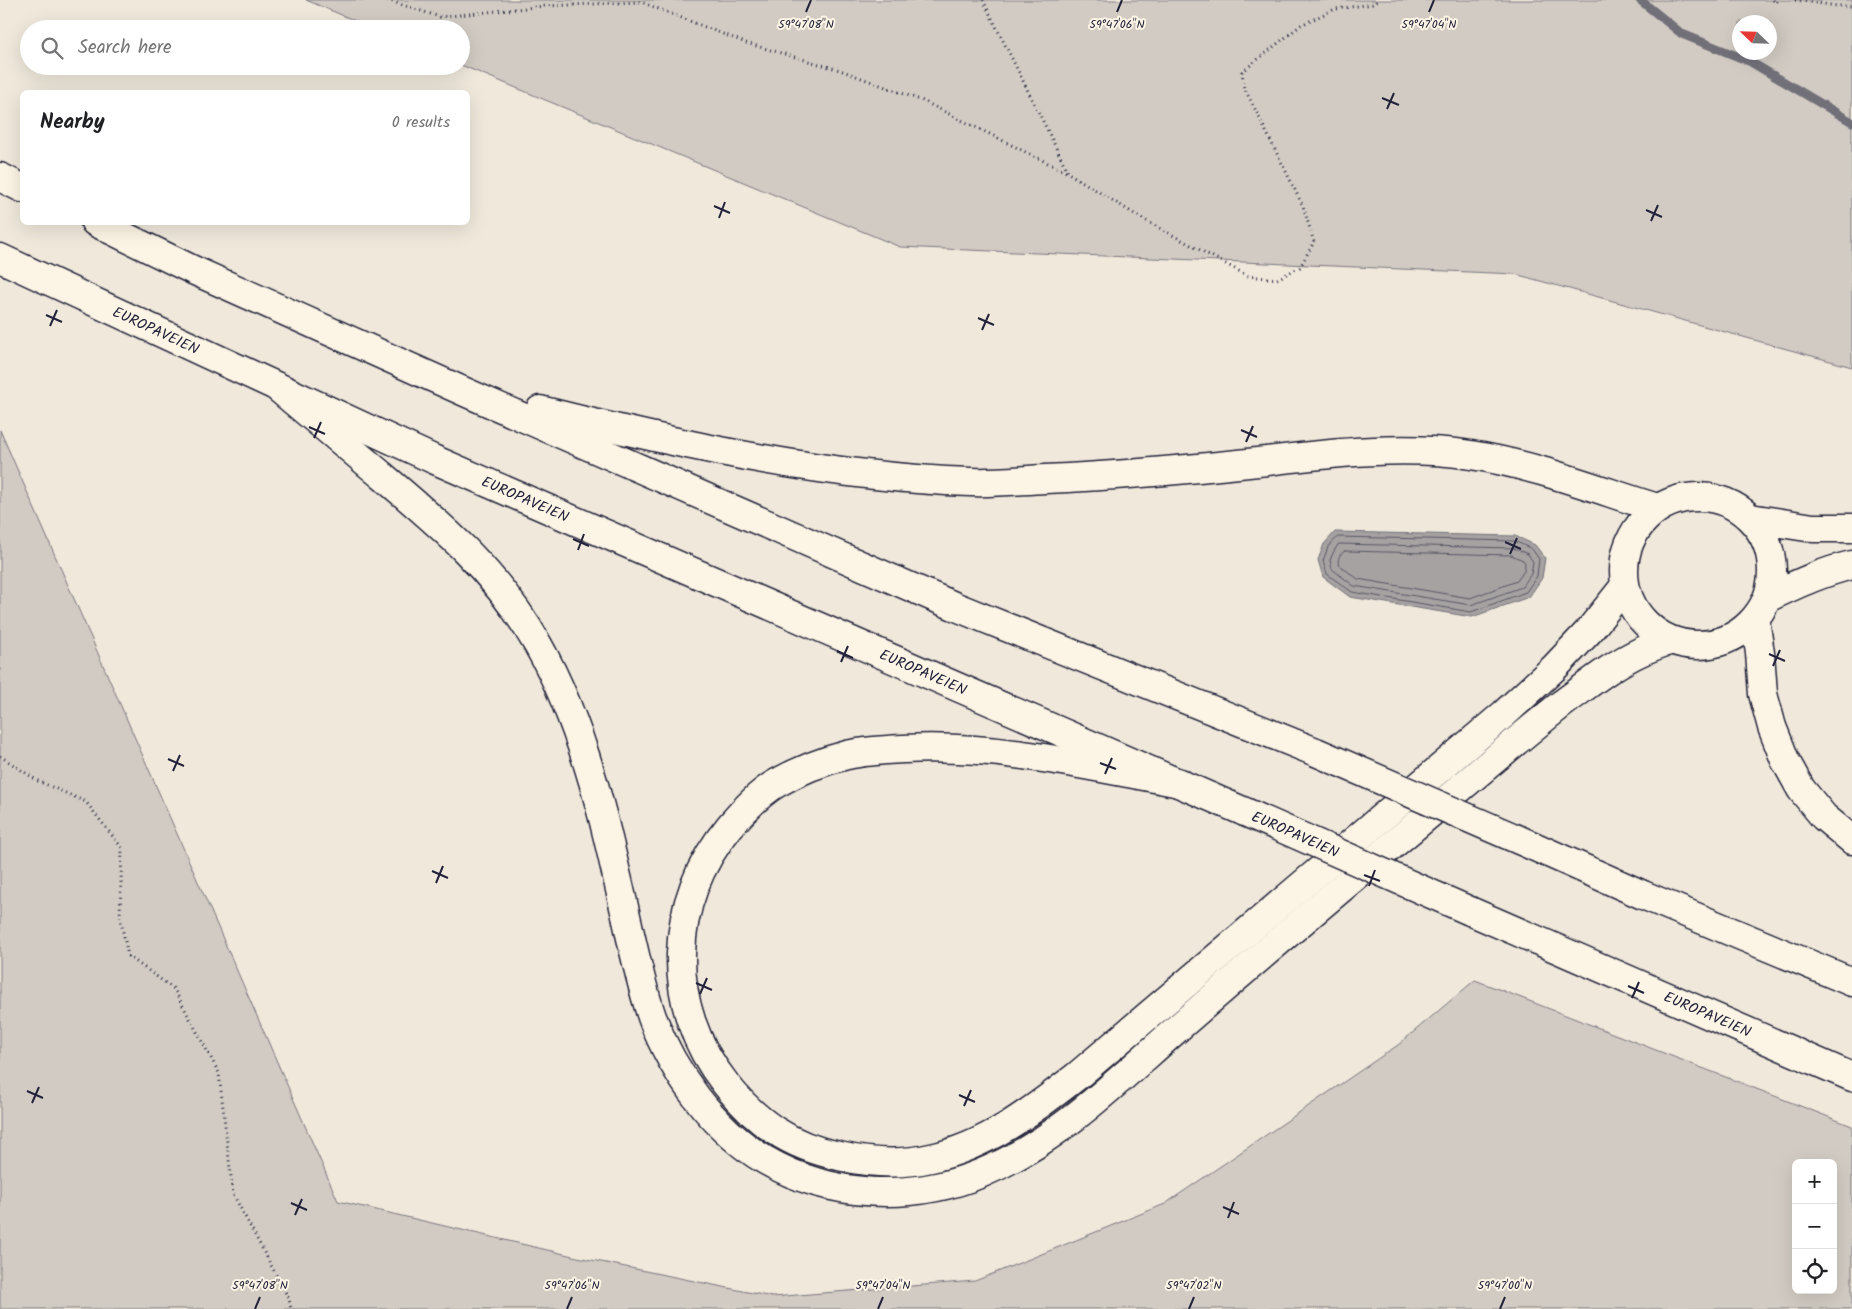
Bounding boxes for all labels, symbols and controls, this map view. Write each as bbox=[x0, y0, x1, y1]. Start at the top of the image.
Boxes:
text: 59°47'08"N bbox=[778, 15, 834, 34]
text: 59°47'06"N bbox=[1089, 15, 1145, 34]
text: 59°47'04"N bbox=[1402, 15, 1456, 34]
north arrow bbox=[1732, 15, 1777, 60]
search box bbox=[20, 20, 470, 75]
text: Search here bbox=[78, 33, 172, 63]
icon: search bbox=[38, 34, 66, 62]
text: Nearby bbox=[40, 106, 105, 139]
text: 0 results bbox=[392, 110, 450, 135]
street label: EUROPAVEIEN bbox=[108, 301, 203, 362]
street label: EUROPAVEIEN bbox=[477, 470, 572, 530]
street label: EUROPAVEIEN bbox=[875, 643, 970, 703]
street label: EUROPAVEIEN bbox=[1247, 805, 1343, 865]
street label: EUROPAVEIEN bbox=[1660, 986, 1755, 1045]
map controls bbox=[1792, 1159, 1837, 1294]
button: + bbox=[1792, 1159, 1837, 1204]
button: − bbox=[1792, 1204, 1837, 1249]
button: locate bbox=[1792, 1249, 1837, 1294]
text: 59°47'08"N bbox=[232, 1276, 288, 1295]
text: 59°47'06"N bbox=[544, 1276, 600, 1295]
text: 59°47'04"N bbox=[856, 1276, 910, 1295]
text: 59°47'02"N bbox=[1166, 1276, 1222, 1295]
text: 59°47'00"N bbox=[1478, 1276, 1532, 1295]

